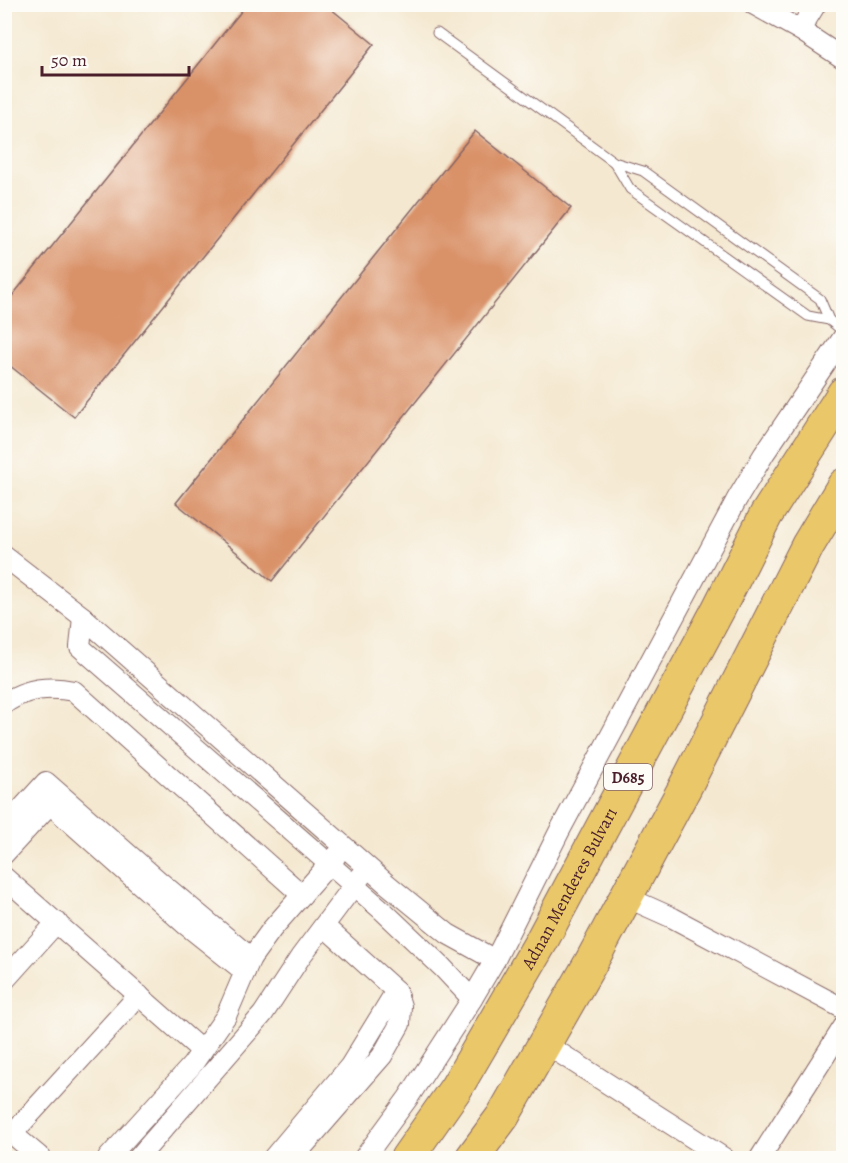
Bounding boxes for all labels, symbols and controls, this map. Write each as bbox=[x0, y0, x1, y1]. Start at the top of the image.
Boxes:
scale bar bbox=[42, 39, 189, 77]
text: 50 m bbox=[51, 48, 87, 72]
road number: D685 bbox=[604, 764, 652, 790]
street label: Adnan Menderes Bulvarı bbox=[515, 803, 623, 975]

